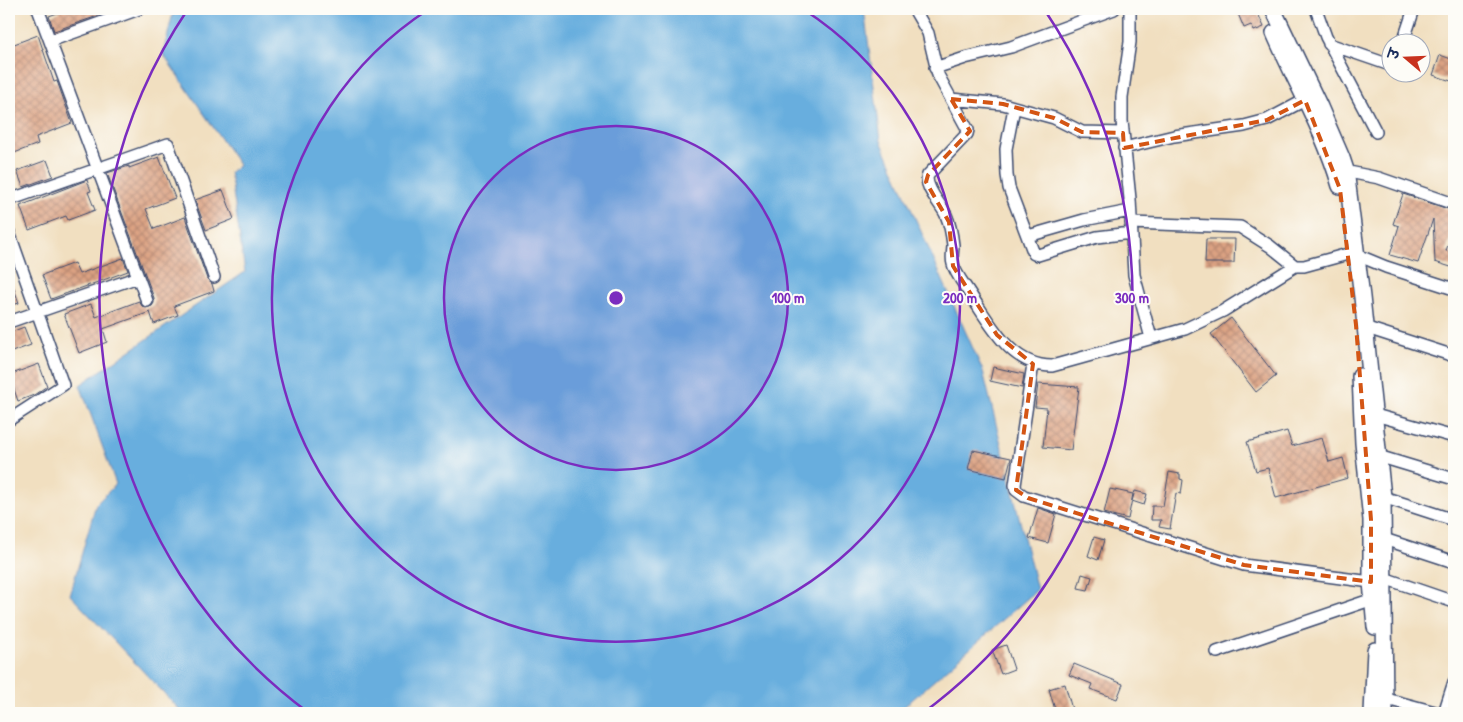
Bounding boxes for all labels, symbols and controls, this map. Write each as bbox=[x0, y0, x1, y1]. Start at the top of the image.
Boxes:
north arrow bbox=[1380, 32, 1430, 82]
text: उ bbox=[1382, 45, 1404, 63]
text: 100 m bbox=[772, 287, 804, 308]
text: 200 m bbox=[943, 287, 977, 308]
text: 300 m bbox=[1115, 287, 1149, 308]
centre of rings bbox=[607, 289, 625, 307]

